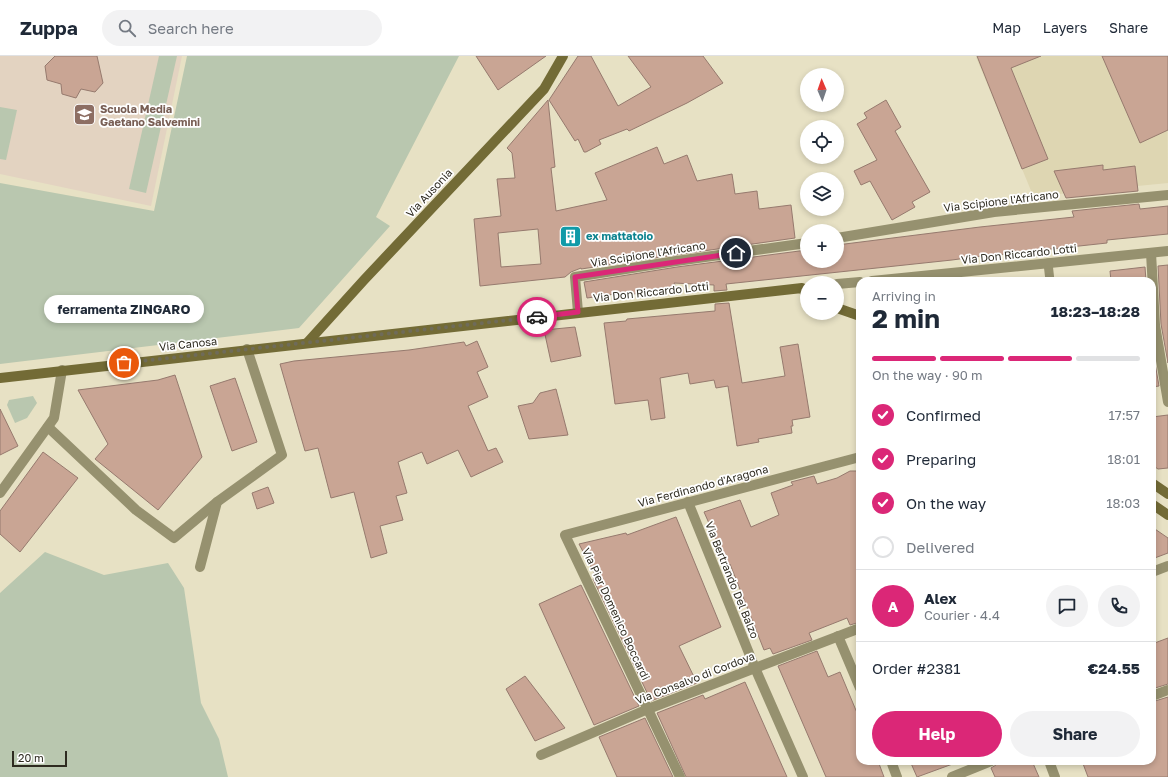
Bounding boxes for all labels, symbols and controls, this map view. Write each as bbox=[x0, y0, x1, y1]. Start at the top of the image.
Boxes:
search box bbox=[102, 10, 382, 46]
text: Zuppa bbox=[20, 16, 78, 39]
icon: search bbox=[116, 17, 138, 39]
text: Search here bbox=[148, 19, 234, 37]
text: Map bbox=[992, 19, 1021, 36]
text: Layers bbox=[1043, 19, 1087, 36]
text: Share bbox=[1109, 19, 1148, 36]
north arrow bbox=[800, 68, 844, 112]
map controls bbox=[800, 68, 844, 320]
school or university icon: Scuola Media Gaetano Salvemini bbox=[72, 102, 98, 128]
place label: Scuola Media Gaetano Salvemini bbox=[100, 102, 200, 128]
button: locate bbox=[800, 120, 844, 164]
street label: Via Ausonia bbox=[403, 166, 454, 220]
button: layers bbox=[800, 172, 844, 216]
street label: Via Scipione l'Africano bbox=[943, 187, 1060, 214]
building icon: ex mattatoio bbox=[557, 223, 583, 249]
button: + bbox=[800, 224, 844, 268]
place label: ex mattatoio bbox=[586, 229, 653, 242]
pin bbox=[719, 236, 753, 270]
street label: Via Scipione l'Africano bbox=[590, 238, 707, 269]
street label: Via Don Riccardo Lotti bbox=[960, 241, 1078, 266]
icon: home bbox=[725, 242, 747, 264]
button: − bbox=[800, 276, 844, 320]
street label: Via Don Riccardo Lotti bbox=[592, 279, 710, 304]
text: Arriving in bbox=[872, 288, 936, 304]
callout: ferramenta ZINGARO bbox=[44, 295, 204, 323]
courier bbox=[517, 297, 557, 337]
text: ferramenta ZINGARO bbox=[58, 301, 190, 317]
text: 18:23–18:28 bbox=[1051, 302, 1140, 320]
text: 2 min bbox=[872, 303, 940, 334]
icon: car bbox=[526, 306, 548, 328]
street label: Via Canosa bbox=[158, 334, 218, 353]
pin bbox=[107, 346, 141, 380]
icon: bag bbox=[113, 352, 135, 374]
text: On the way · 90 m bbox=[872, 367, 983, 383]
icon: check bbox=[872, 404, 894, 426]
text: Confirmed bbox=[906, 406, 981, 424]
text: 17:57 bbox=[1108, 407, 1140, 423]
icon: check bbox=[872, 448, 894, 470]
text: Preparing bbox=[906, 450, 976, 468]
text: 18:01 bbox=[1107, 451, 1140, 467]
street label: Via Ferdinando d'Aragona bbox=[636, 462, 769, 509]
icon: check bbox=[872, 492, 894, 514]
text: On the way bbox=[906, 494, 986, 512]
text: 18:03 bbox=[1106, 495, 1140, 511]
street label: Via Bertrando Del Balzo bbox=[703, 519, 762, 641]
text: Delivered bbox=[906, 538, 974, 556]
street label: Via Pier Domenico Boccardi bbox=[580, 546, 653, 682]
button: chat bbox=[1046, 585, 1088, 627]
button: phone bbox=[1098, 585, 1140, 627]
text: Alex bbox=[924, 589, 957, 607]
text: A bbox=[888, 597, 898, 615]
text: Courier · 4.4 bbox=[924, 607, 1000, 623]
street label: Via Consalvo di Cordova bbox=[633, 649, 756, 706]
text: Order #2381 bbox=[872, 659, 960, 677]
text: €24.55 bbox=[1088, 659, 1140, 677]
button: Help bbox=[872, 711, 1002, 757]
button: Share bbox=[1010, 711, 1140, 757]
scale bar bbox=[12, 749, 67, 768]
text: 20 m bbox=[18, 751, 44, 764]

